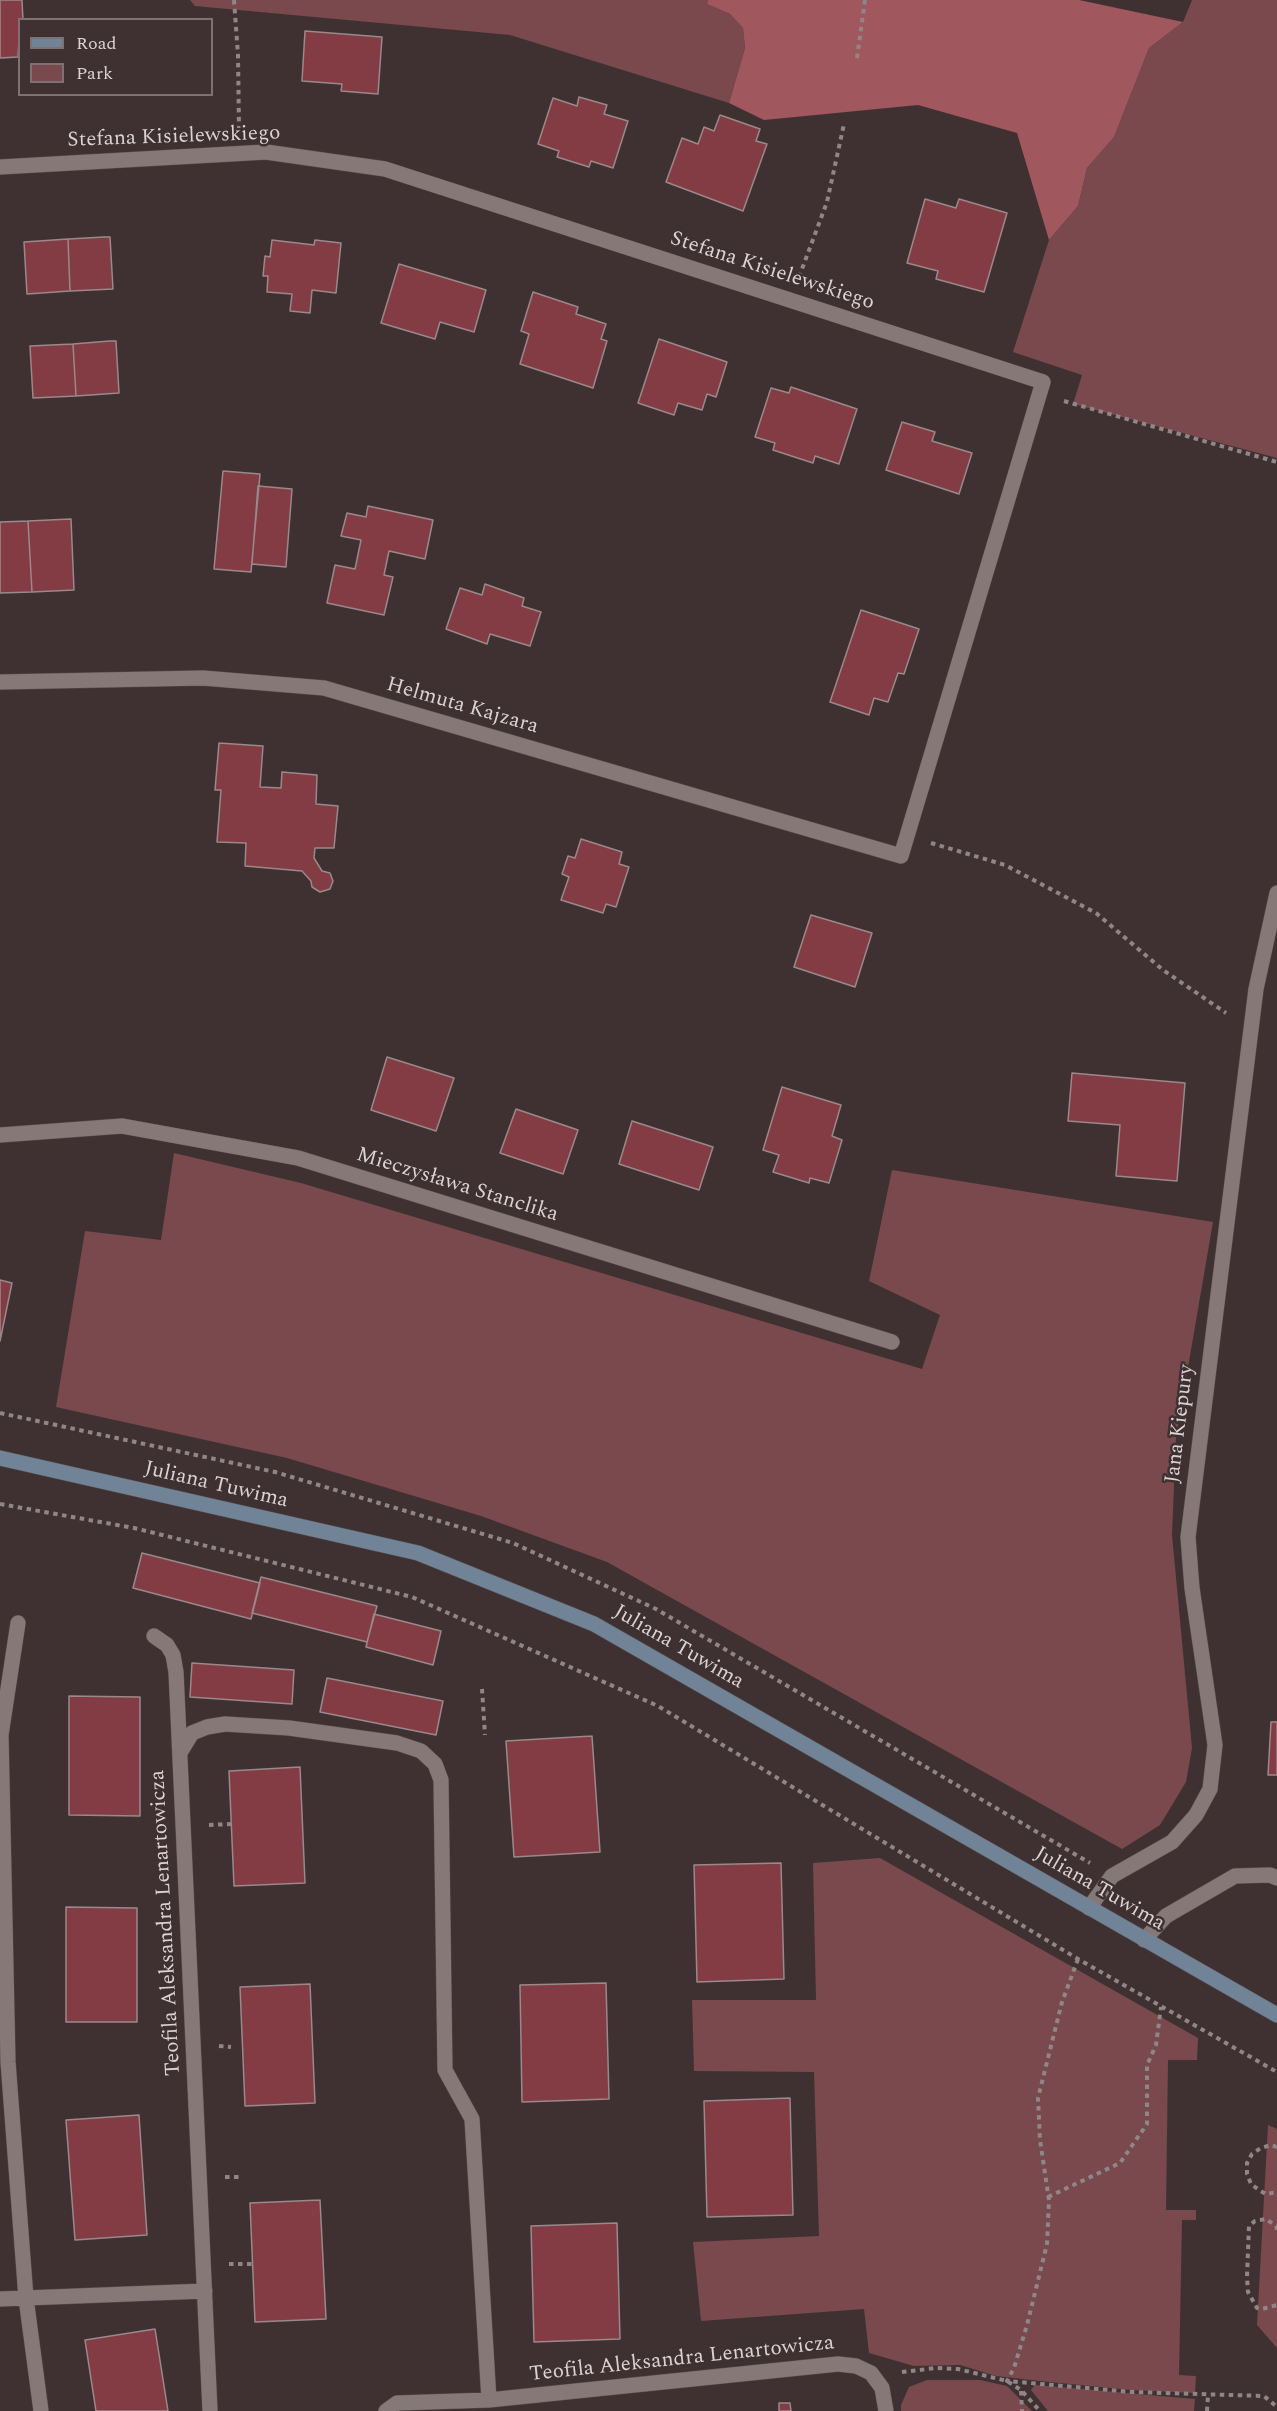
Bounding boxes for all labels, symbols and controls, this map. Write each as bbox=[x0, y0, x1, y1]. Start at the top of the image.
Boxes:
legend bbox=[18, 18, 213, 96]
text: Road bbox=[76, 30, 117, 57]
text: Park bbox=[76, 60, 113, 87]
street label: Stefana Kisielewskiego bbox=[67, 122, 281, 154]
street label: Stefana Kisielewskiego bbox=[667, 227, 877, 317]
street label: Helmuta Kajzara bbox=[383, 673, 541, 741]
street label: Mieczysława Stanclika bbox=[353, 1143, 561, 1229]
street label: Jana Kiepury bbox=[1161, 1363, 1201, 1485]
street label: Juliana Tuwima bbox=[142, 1457, 290, 1515]
street label: Juliana Tuwima bbox=[608, 1600, 748, 1696]
street label: Teofila Aleksandra Lenartowicza bbox=[146, 1769, 188, 2077]
street label: Juliana Tuwima bbox=[1029, 1842, 1169, 1938]
street label: Teofila Aleksandra Lenartowicza bbox=[528, 2331, 836, 2389]

